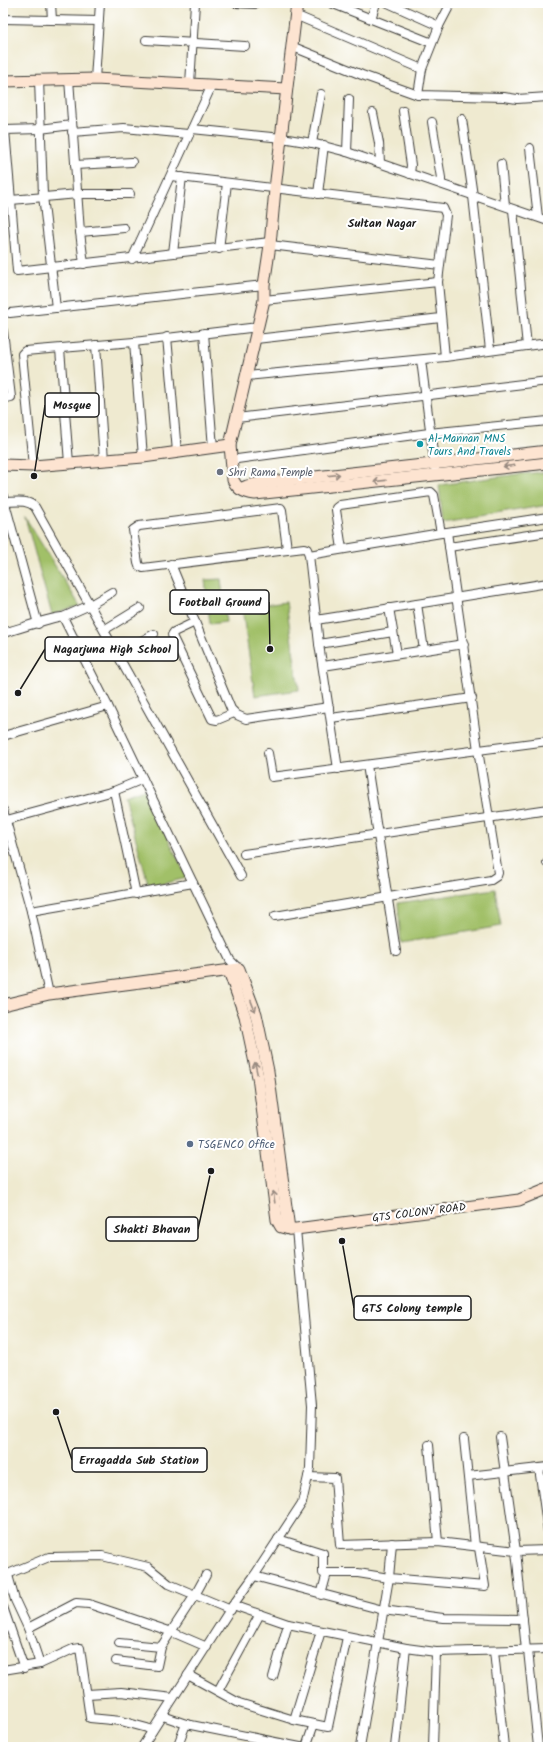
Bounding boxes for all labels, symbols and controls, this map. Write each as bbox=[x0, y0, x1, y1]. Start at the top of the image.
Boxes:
district label: Sultan Nagar bbox=[348, 214, 417, 233]
callout: Mosque bbox=[45, 393, 99, 417]
text: Mosque bbox=[53, 396, 91, 415]
place label: Al-Mannan MNS Tours And Travels bbox=[428, 430, 511, 461]
marker: Al-Mannan MNS Tours And Travels bbox=[415, 439, 425, 449]
one-way arrow bbox=[503, 462, 516, 470]
place label: Shri Rama Temple bbox=[228, 464, 313, 482]
marker: Shri Rama Temple bbox=[215, 467, 225, 477]
one-way arrow bbox=[327, 471, 340, 479]
one-way arrow bbox=[374, 477, 387, 485]
callout: Football Ground bbox=[170, 590, 269, 614]
text: Football Ground bbox=[179, 593, 262, 612]
callout: Nagarjuna High School bbox=[45, 637, 178, 661]
text: Nagarjuna High School bbox=[53, 640, 172, 659]
one-way arrow bbox=[249, 999, 257, 1011]
one-way arrow bbox=[252, 1062, 260, 1075]
place label: TSGENCO Office bbox=[198, 1136, 275, 1154]
marker: TSGENCO Office bbox=[185, 1139, 195, 1149]
one-way arrow bbox=[270, 1191, 278, 1204]
street label: GTS COLONY ROAD bbox=[371, 1198, 467, 1228]
callout: Shakti Bhavan bbox=[106, 1217, 198, 1241]
text: Shakti Bhavan bbox=[114, 1220, 191, 1239]
callout: GTS Colony temple bbox=[354, 1296, 471, 1320]
text: GTS Colony temple bbox=[362, 1299, 462, 1318]
callout: Erragadda Sub Station bbox=[72, 1448, 207, 1472]
text: Erragadda Sub Station bbox=[79, 1451, 199, 1470]

